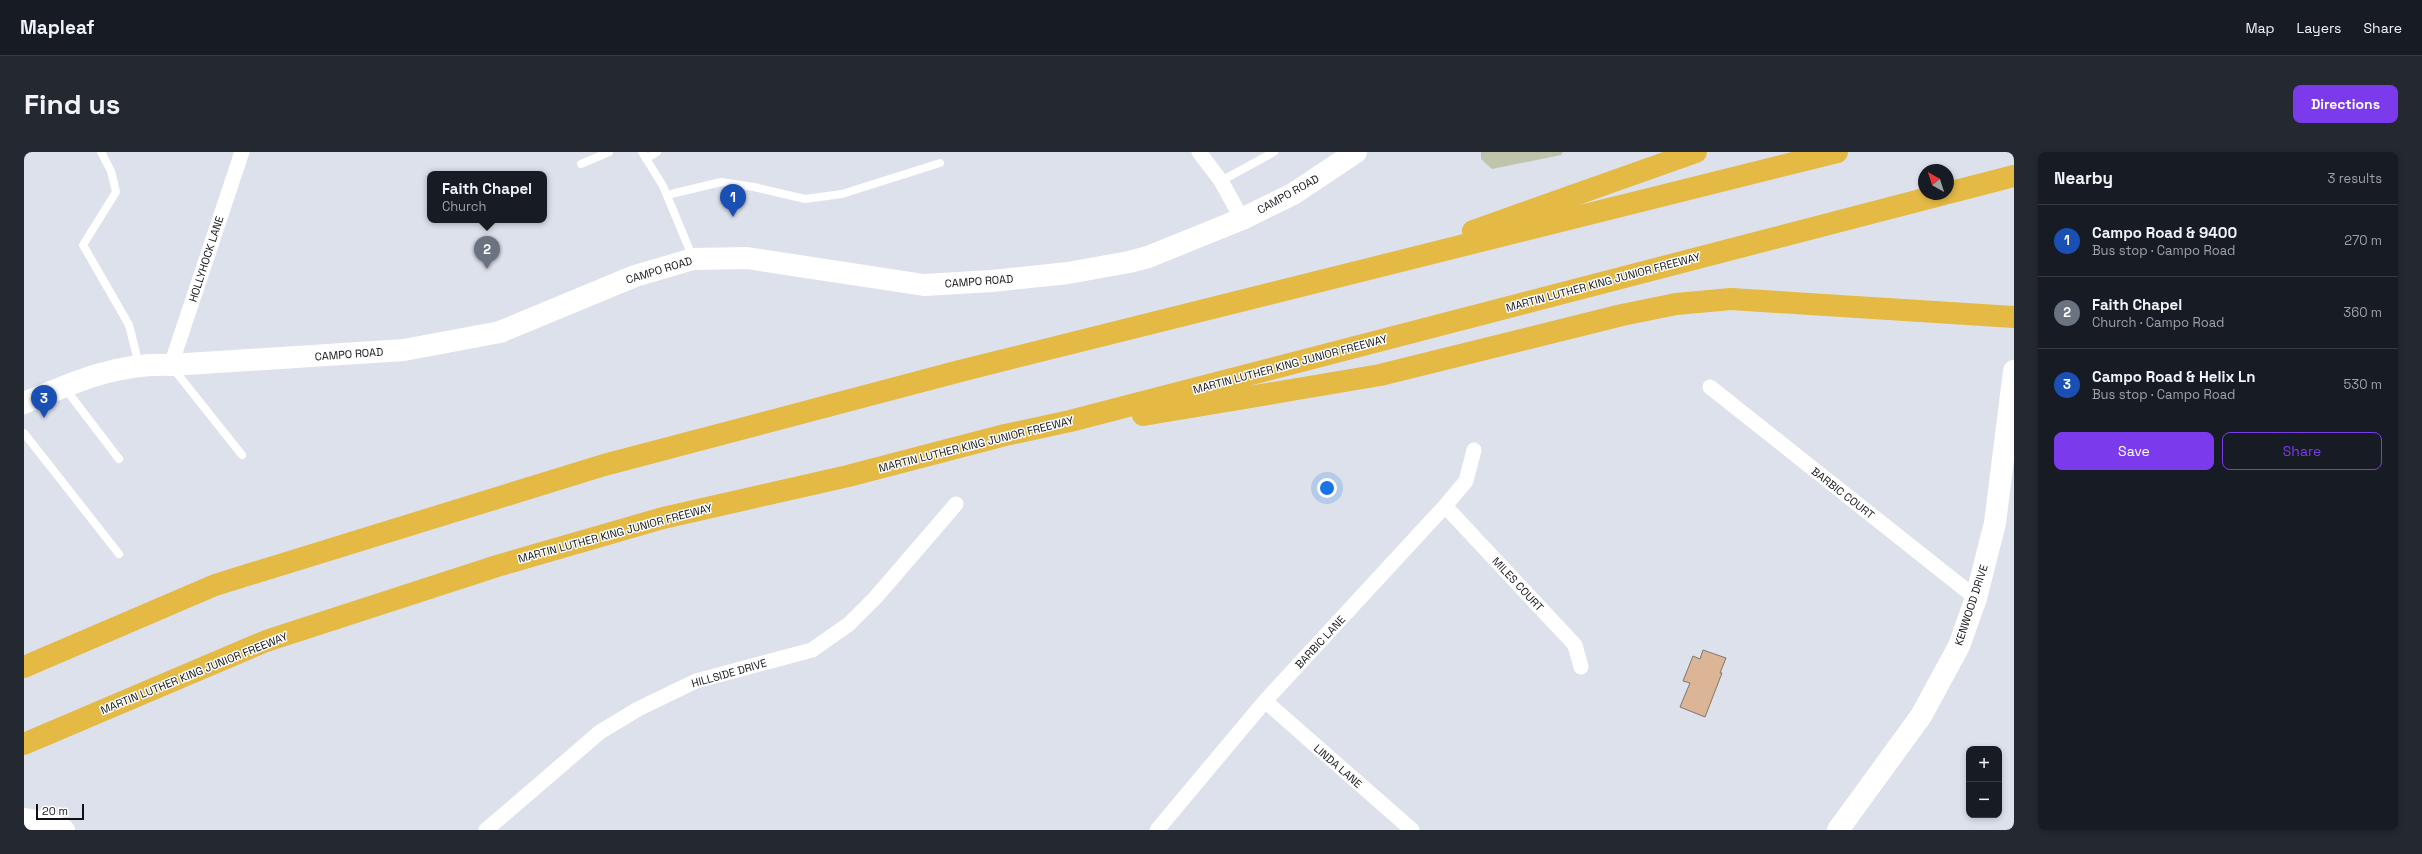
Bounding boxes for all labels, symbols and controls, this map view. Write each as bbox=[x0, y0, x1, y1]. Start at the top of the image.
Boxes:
text: Mapleaf bbox=[20, 15, 94, 40]
text: Map bbox=[2245, 19, 2275, 37]
text: Layers bbox=[2297, 19, 2341, 37]
text: Share bbox=[2363, 19, 2402, 37]
button: Directions bbox=[2293, 85, 2398, 123]
text: Find us bbox=[24, 86, 121, 122]
north arrow bbox=[1918, 164, 1954, 200]
text: Nearby bbox=[2054, 167, 2113, 189]
text: 3 results bbox=[2328, 170, 2382, 187]
popup bbox=[427, 171, 547, 223]
street label: CAMPO ROAD bbox=[1255, 171, 1321, 217]
text: Faith Chapel bbox=[442, 179, 532, 198]
pin: 1 bbox=[720, 184, 746, 217]
text: Church bbox=[442, 198, 486, 215]
street label: HOLLYHOCK LANE bbox=[186, 214, 226, 304]
text: Campo Road & 9400 bbox=[2092, 223, 2237, 242]
text: 1 bbox=[2064, 232, 2070, 249]
text: 270 m bbox=[2344, 232, 2382, 249]
pin: 2 bbox=[474, 236, 500, 269]
text: Bus stop · Campo Road bbox=[2092, 242, 2235, 259]
street label: MARTIN LUTHER KING JUNIOR FREEWAY bbox=[1504, 249, 1702, 315]
street label: CAMPO ROAD bbox=[624, 253, 694, 287]
street label: CAMPO ROAD bbox=[944, 272, 1014, 290]
text: Faith Chapel bbox=[2092, 295, 2182, 314]
text: 2 bbox=[2063, 304, 2071, 321]
text: 360 m bbox=[2343, 304, 2382, 321]
text: Church · Campo Road bbox=[2092, 314, 2224, 331]
street label: MARTIN LUTHER KING JUNIOR FREEWAY bbox=[1191, 331, 1389, 397]
street label: CAMPO ROAD bbox=[314, 345, 384, 363]
text: Campo Road & Helix Ln bbox=[2092, 367, 2255, 386]
text: 3 bbox=[2063, 376, 2071, 393]
text: 530 m bbox=[2344, 376, 2382, 393]
pin: 3 bbox=[31, 385, 57, 418]
text: Bus stop · Campo Road bbox=[2092, 386, 2235, 403]
street label: MARTIN LUTHER KING JUNIOR FREEWAY bbox=[877, 413, 1075, 475]
button: Save bbox=[2054, 432, 2214, 470]
button: Share bbox=[2222, 432, 2382, 470]
street label: BARBIC COURT bbox=[1809, 464, 1878, 522]
your location bbox=[1317, 478, 1337, 498]
street label: MARTIN LUTHER KING JUNIOR FREEWAY bbox=[516, 500, 714, 566]
street label: MILES COURT bbox=[1489, 554, 1547, 614]
street label: KENWOOD DRIVE bbox=[1951, 563, 1991, 647]
street label: BARBIC LANE bbox=[1292, 613, 1348, 671]
street label: MARTIN LUTHER KING JUNIOR FREEWAY bbox=[98, 629, 290, 717]
street label: HILLSIDE DRIVE bbox=[690, 656, 768, 690]
street label: LINDA LANE bbox=[1311, 741, 1365, 791]
map controls bbox=[1966, 746, 2002, 818]
button: + bbox=[1966, 746, 2002, 782]
button: − bbox=[1966, 782, 2002, 818]
scale bar bbox=[36, 802, 84, 821]
text: 20 m bbox=[42, 804, 68, 818]

